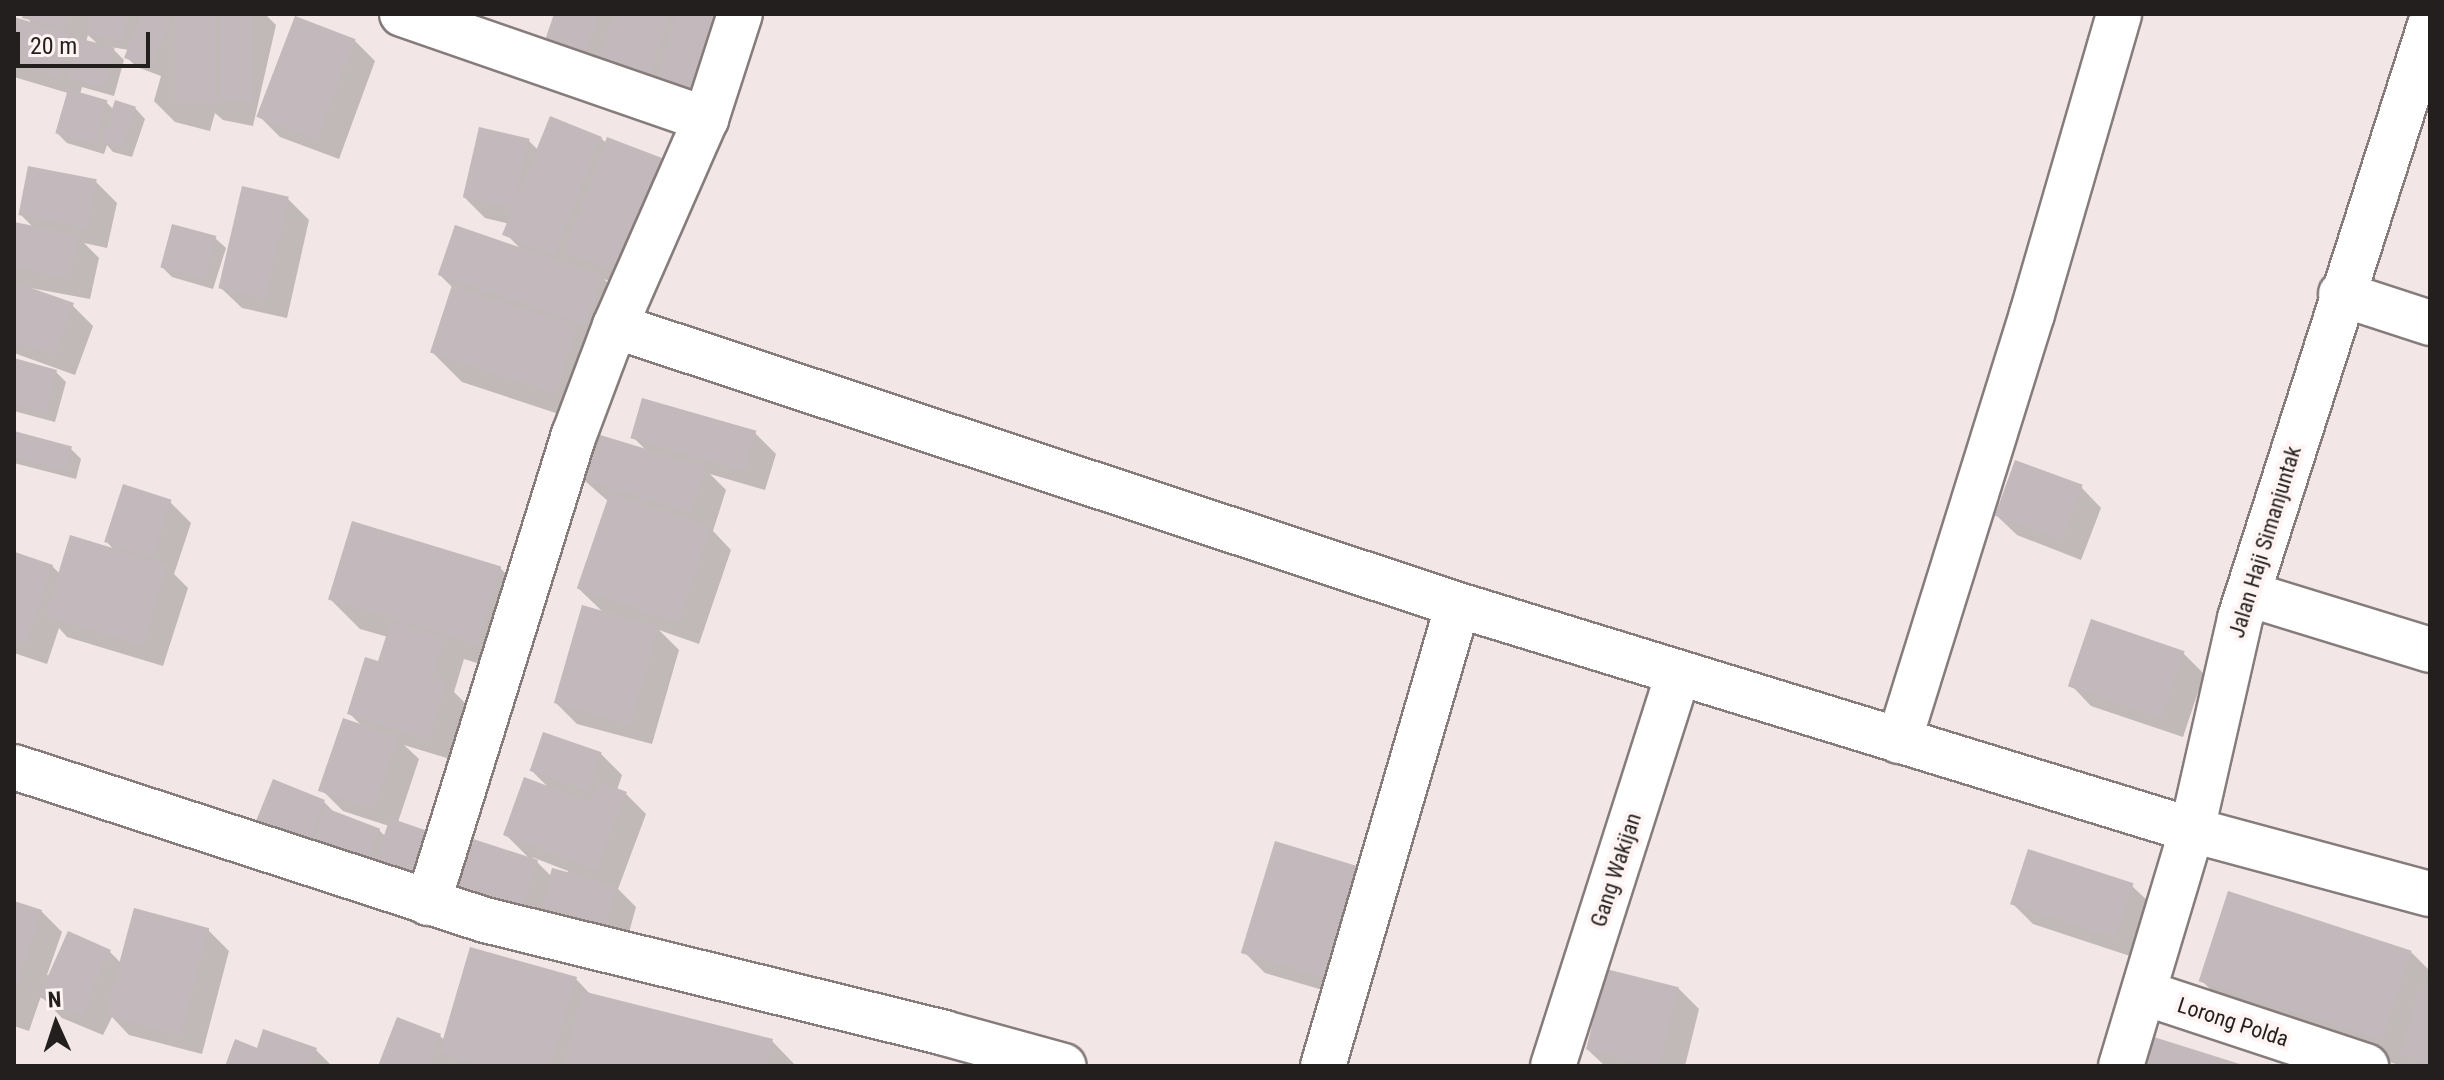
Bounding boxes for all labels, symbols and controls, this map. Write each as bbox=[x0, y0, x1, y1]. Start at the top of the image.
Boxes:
scale bar bbox=[20, 16, 154, 66]
text: 20 m bbox=[30, 32, 77, 60]
street label: Jalan Haji Simanjuntak bbox=[2223, 443, 2307, 641]
street label: Gang Wakijan bbox=[1585, 810, 1647, 930]
north arrow bbox=[16, 984, 96, 1064]
text: N bbox=[47, 987, 62, 1012]
street label: Lorong Polda bbox=[2174, 992, 2292, 1052]

